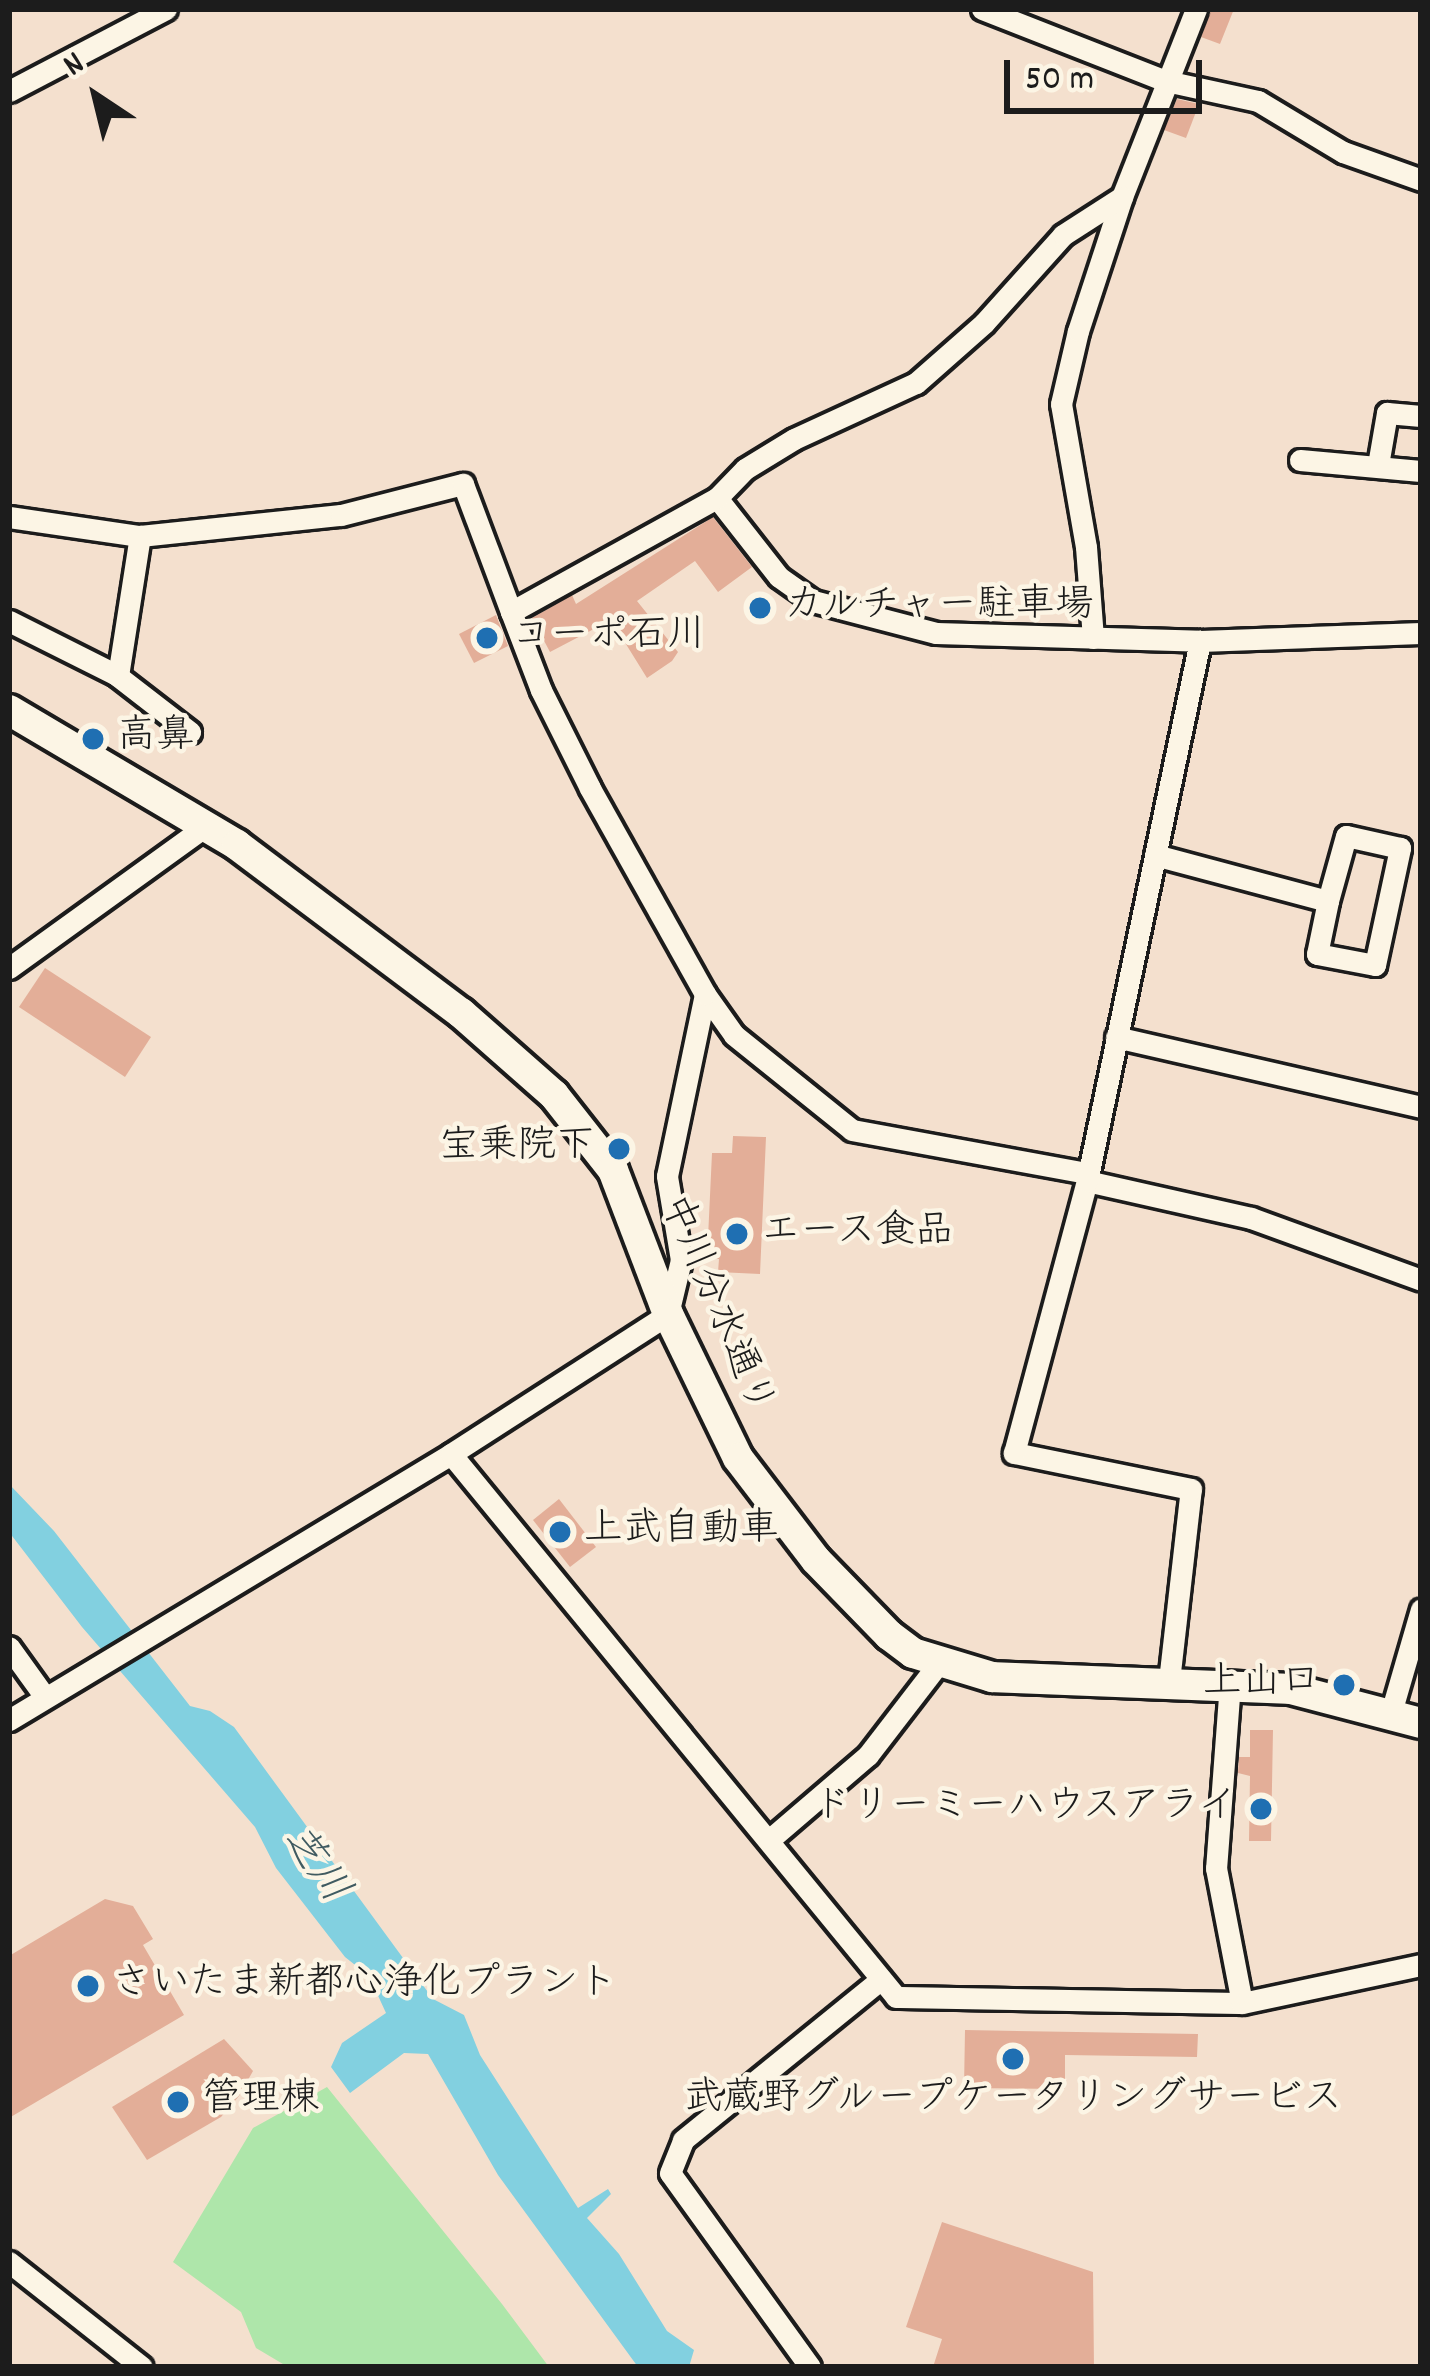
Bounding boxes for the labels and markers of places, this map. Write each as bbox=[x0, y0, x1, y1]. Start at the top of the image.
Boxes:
place label: カルチャー駐車場 bbox=[784, 585, 1096, 631]
marker: カルチャー駐車場 bbox=[747, 595, 773, 621]
place label: コーポ石川 bbox=[511, 615, 706, 661]
marker: コーポ石川 bbox=[474, 625, 500, 651]
place label: 高鼻 bbox=[117, 716, 195, 762]
marker: 高鼻 bbox=[80, 726, 106, 752]
place label: 宝乗院下 bbox=[439, 1126, 595, 1172]
marker: 宝乗院下 bbox=[606, 1136, 632, 1162]
place label: エース食品 bbox=[761, 1211, 956, 1257]
marker: エース食品 bbox=[724, 1221, 750, 1247]
place label: 上武自動車 bbox=[584, 1509, 779, 1555]
marker: 上武自動車 bbox=[547, 1519, 573, 1545]
place label: 上山口 bbox=[1203, 1662, 1320, 1708]
marker: 上山口 bbox=[1331, 1672, 1357, 1698]
place label: ドリーミーハウスアライ bbox=[809, 1786, 1237, 1832]
marker: ドリーミーハウスアライ bbox=[1248, 1796, 1274, 1822]
place label: さいたま新都心浄化プラント bbox=[112, 1963, 619, 2009]
marker: さいたま新都心浄化プラント bbox=[75, 1973, 101, 1999]
marker: 武蔵野グループケータリングサービス bbox=[1000, 2046, 1026, 2072]
place label: 武蔵野グループケータリングサービス bbox=[681, 2078, 1345, 2124]
place label: 管理棟 bbox=[202, 2079, 319, 2125]
marker: 管理棟 bbox=[165, 2089, 191, 2115]

